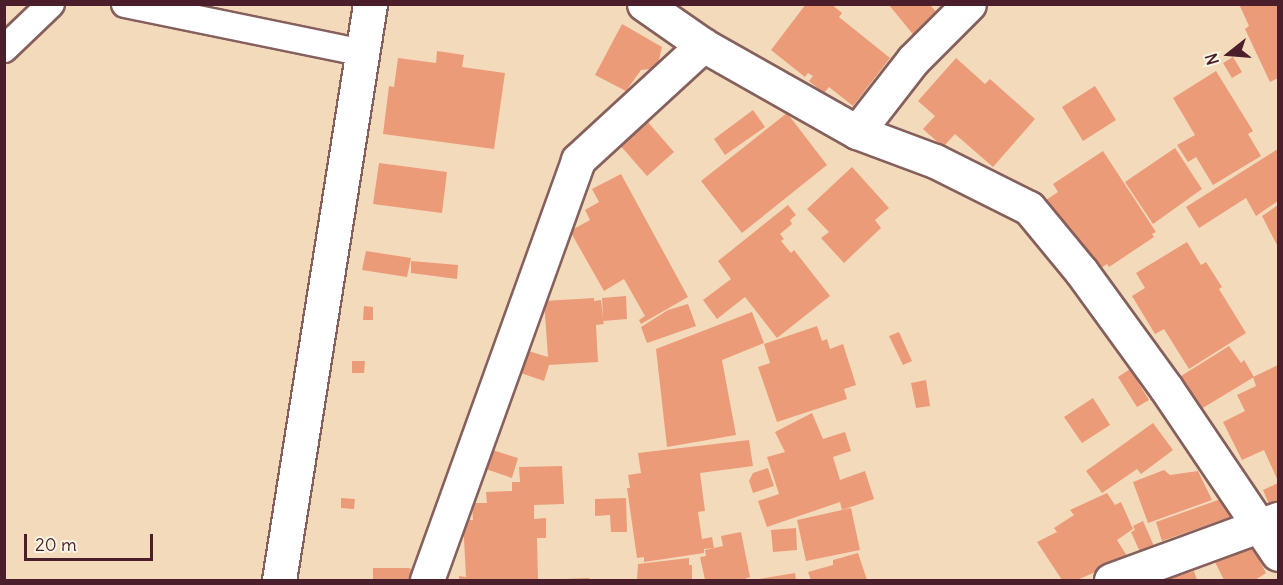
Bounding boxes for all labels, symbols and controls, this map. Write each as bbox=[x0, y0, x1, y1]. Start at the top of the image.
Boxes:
north arrow bbox=[1199, 24, 1259, 84]
text: N bbox=[1201, 51, 1223, 67]
scale bar bbox=[27, 522, 156, 560]
text: 20 m bbox=[35, 533, 77, 556]

